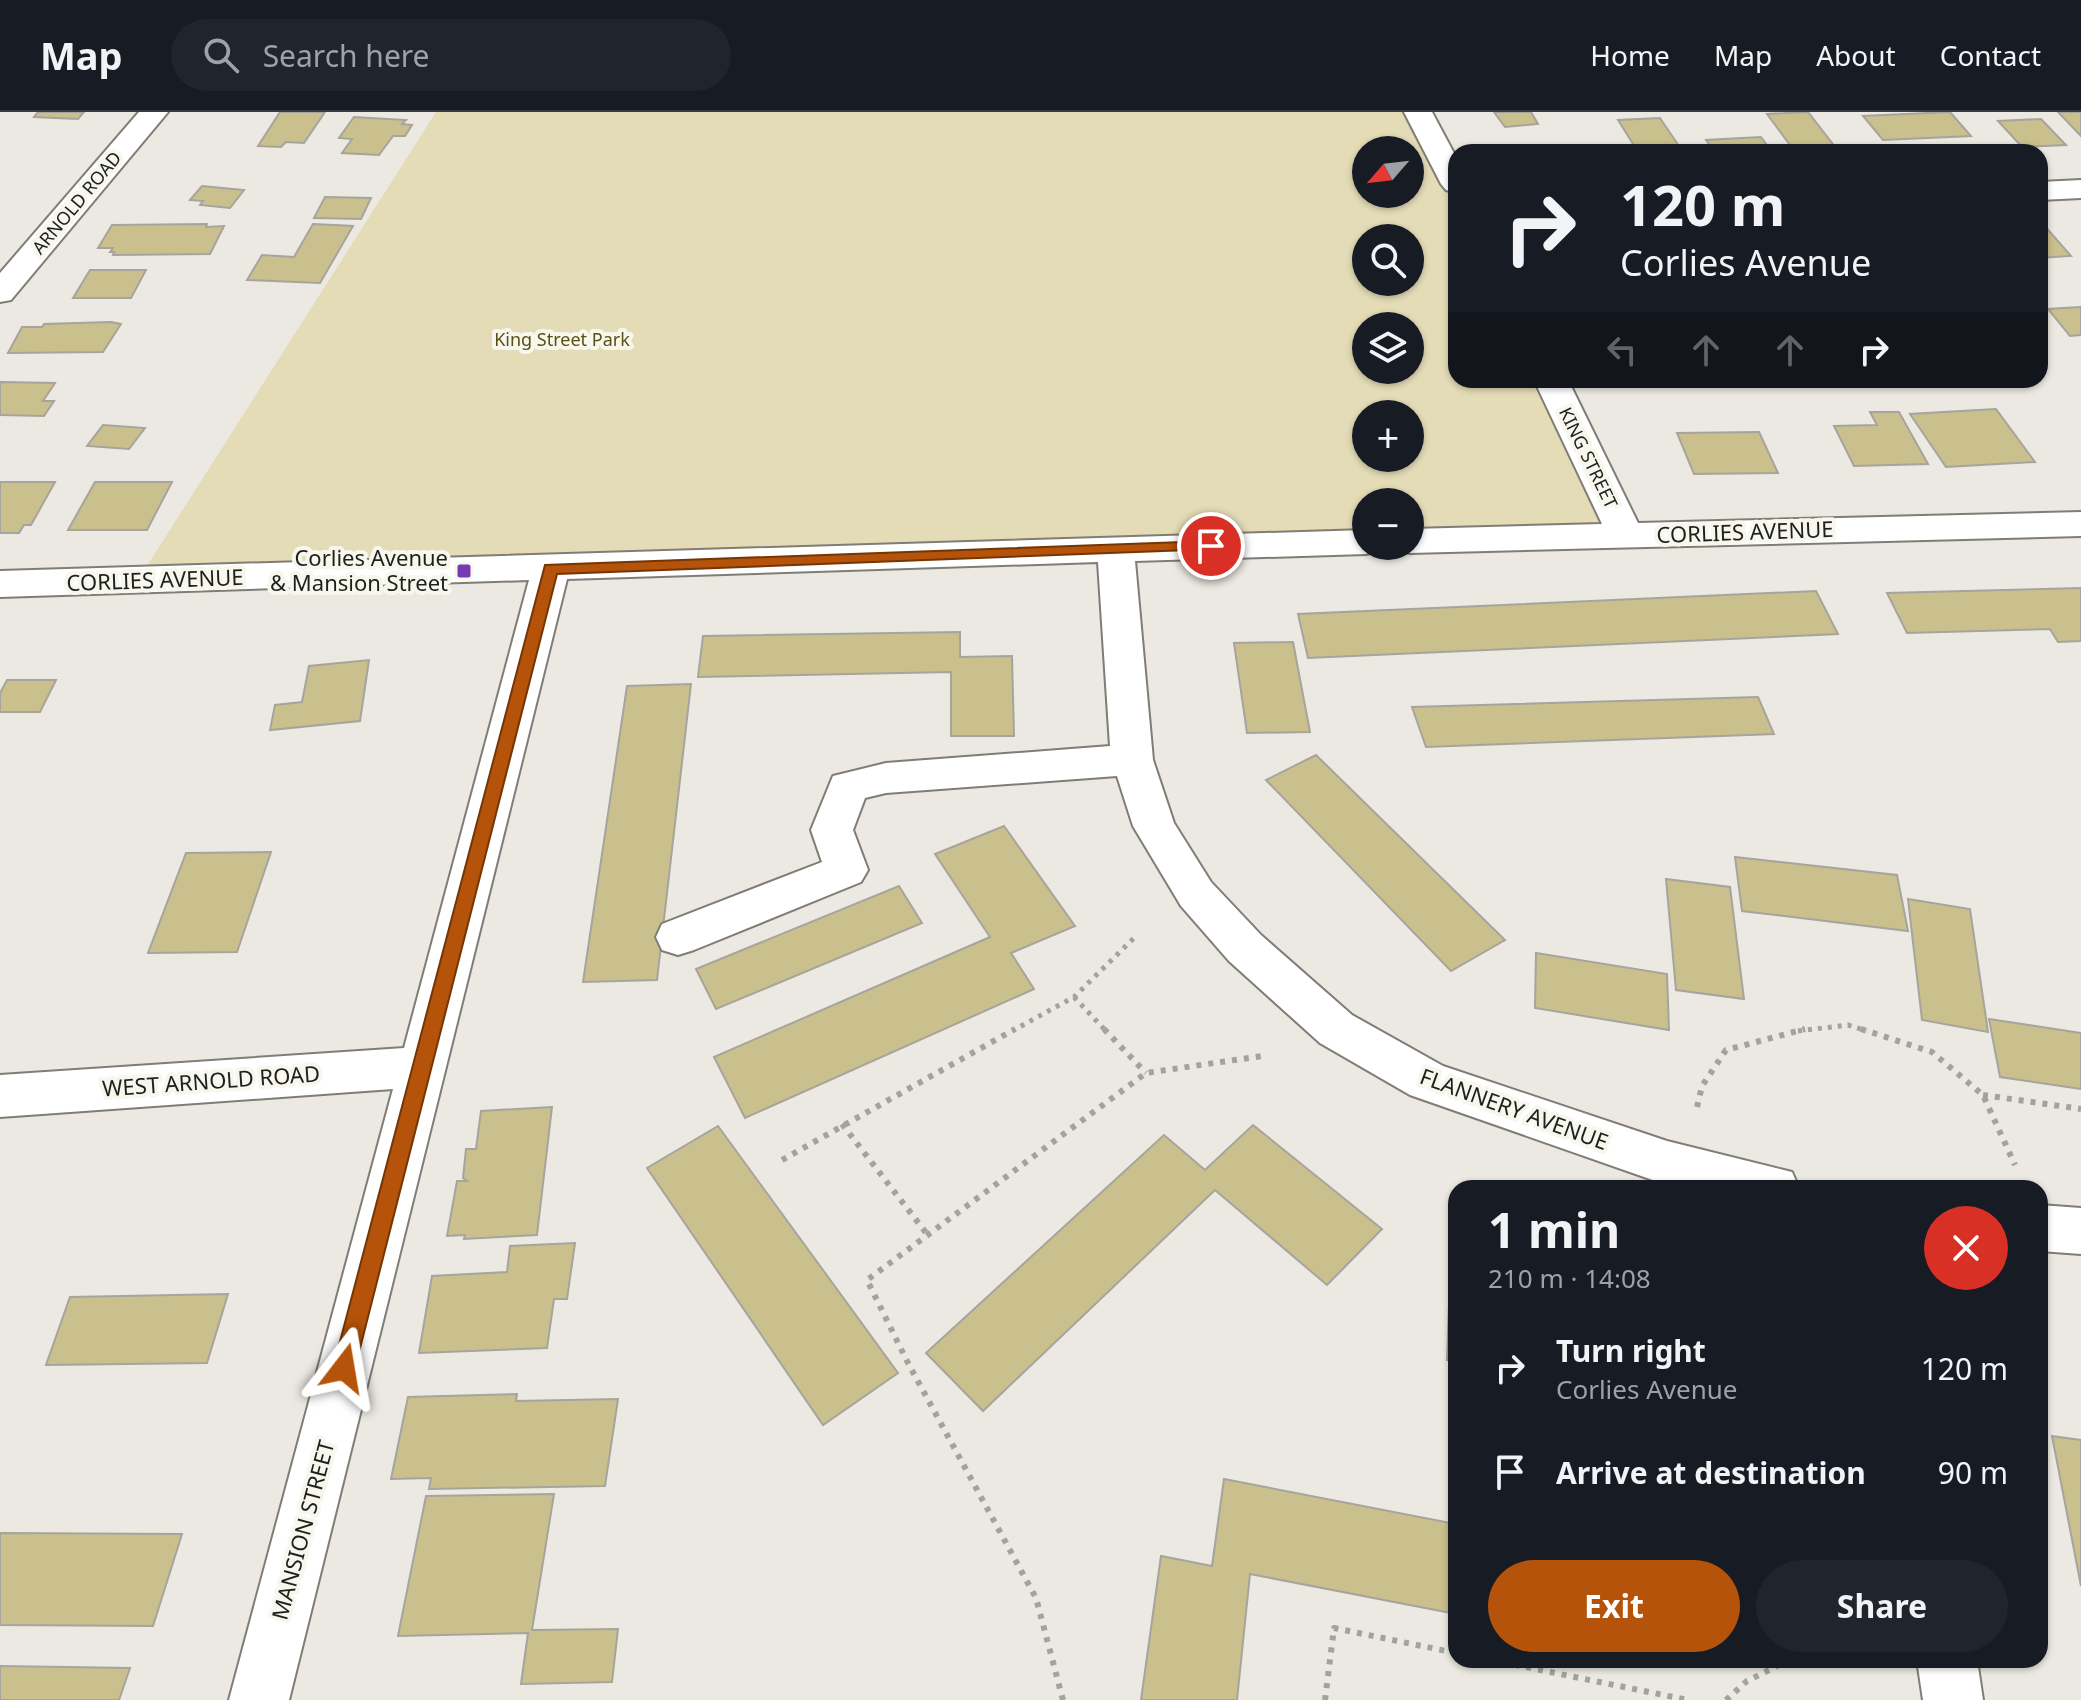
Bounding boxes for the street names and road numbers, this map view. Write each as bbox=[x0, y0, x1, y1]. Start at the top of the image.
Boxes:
street label: ARNOLD ROAD bbox=[26, 146, 126, 259]
street label: KING STREET bbox=[1554, 403, 1624, 512]
street label: CORLIES AVENUE bbox=[1656, 513, 1834, 549]
street label: CORLIES AVENUE bbox=[66, 561, 244, 597]
street label: WEST ARNOLD ROAD bbox=[101, 1057, 321, 1103]
street label: FLANNERY AVENUE bbox=[1416, 1060, 1613, 1156]
street label: MANSION STREET bbox=[264, 1437, 340, 1623]

